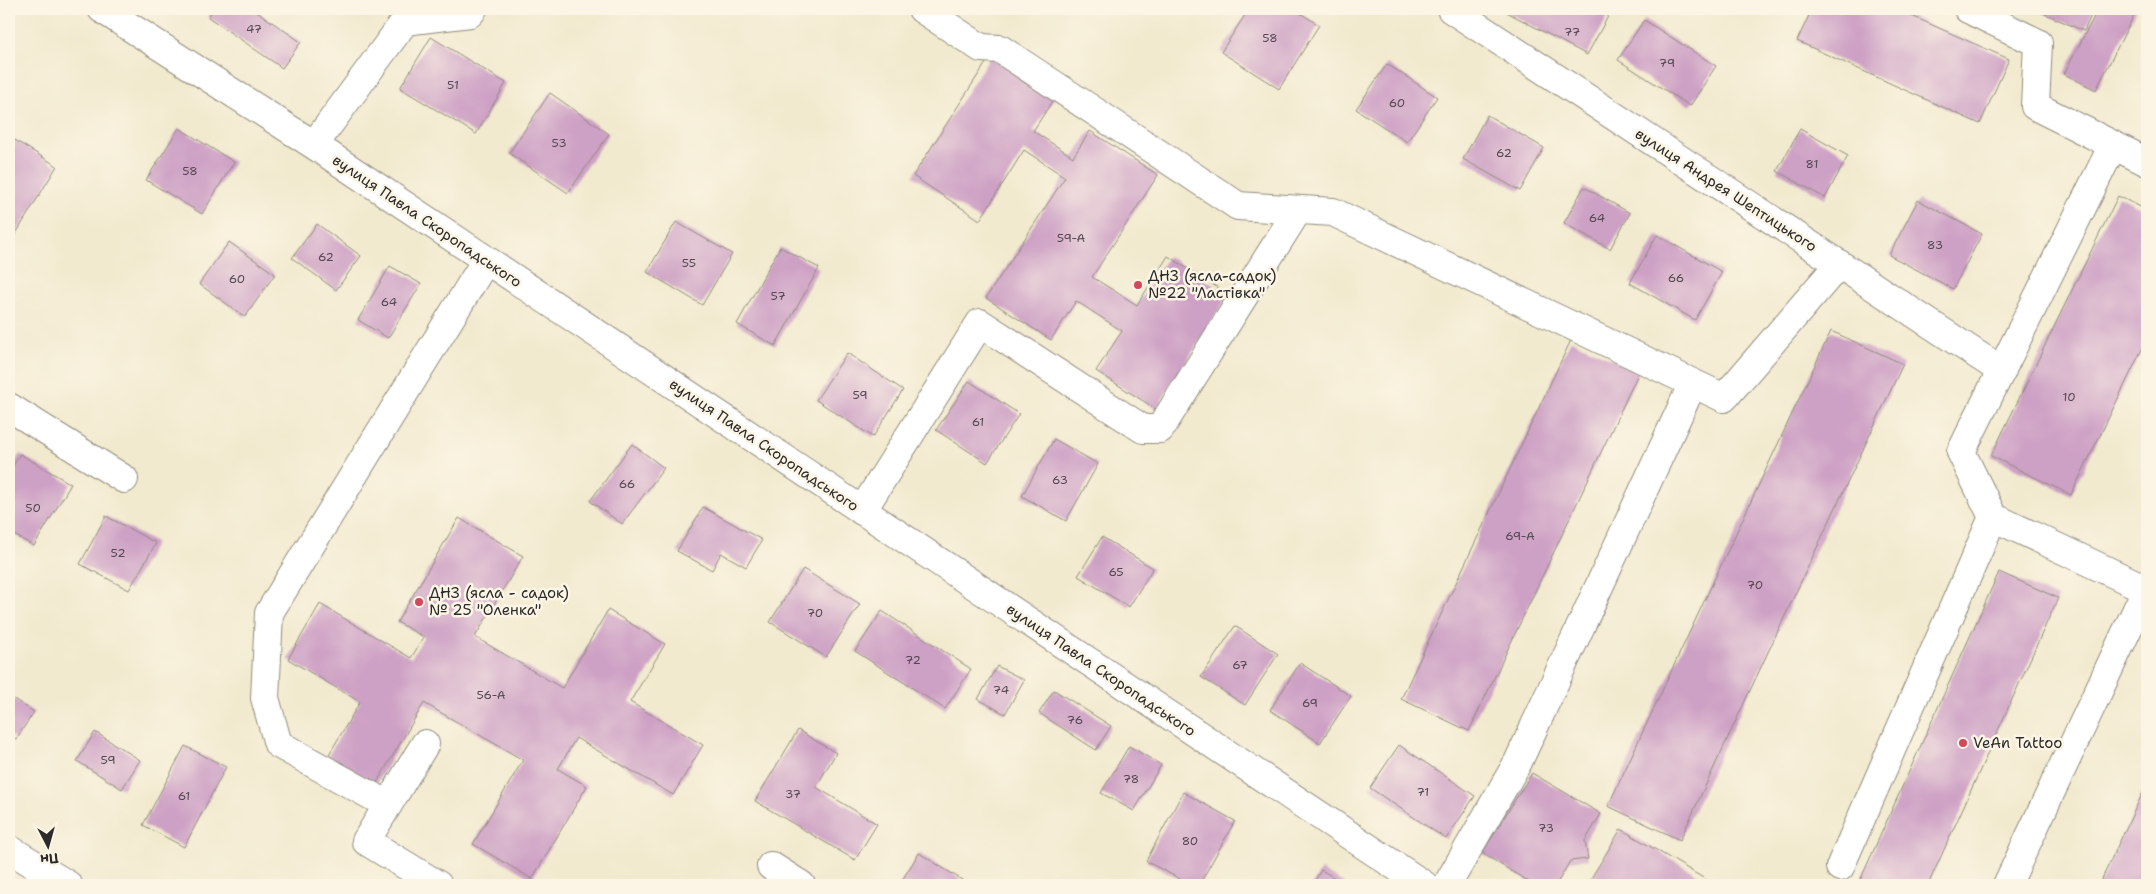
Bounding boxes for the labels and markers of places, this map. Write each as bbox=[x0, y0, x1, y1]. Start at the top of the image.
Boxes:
place label: ДНЗ (ясла-садок) №22 "Ластівка" bbox=[1148, 266, 1276, 303]
marker: ДНЗ (ясла-садок) №22 "Ластівка" bbox=[1132, 279, 1144, 291]
place label: ДНЗ (ясла - садок) № 25 "Оленка" bbox=[429, 583, 569, 620]
marker: ДНЗ (ясла - садок) № 25 "Оленка" bbox=[413, 596, 425, 608]
place label: VeAn Tattoo bbox=[1973, 733, 2062, 753]
marker: VeAn Tattoo bbox=[1957, 737, 1969, 749]

